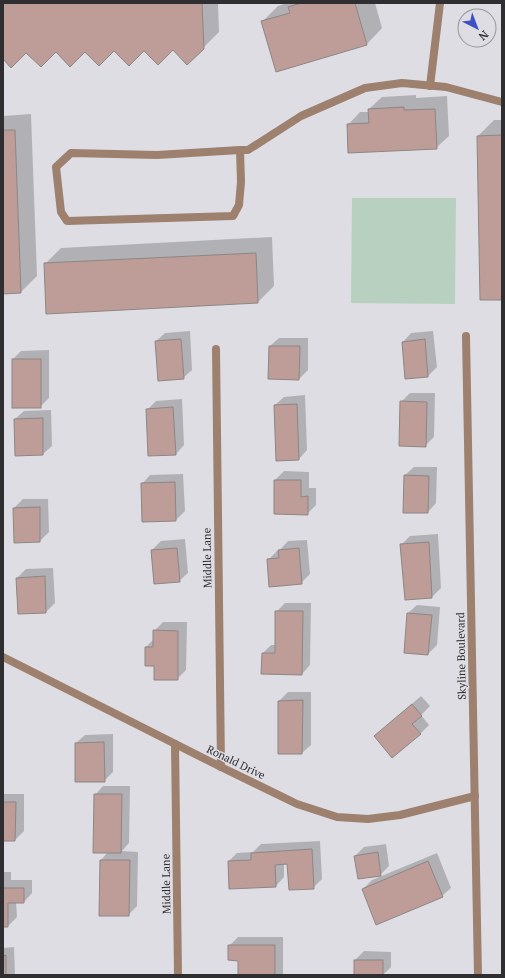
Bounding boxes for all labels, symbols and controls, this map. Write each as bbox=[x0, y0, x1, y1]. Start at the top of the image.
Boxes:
north arrow bbox=[457, 8, 497, 48]
text: N bbox=[475, 27, 491, 44]
street label: Middle Lane bbox=[199, 527, 215, 588]
street label: Skyline Boulevard bbox=[453, 612, 469, 700]
street label: Ronald Drive bbox=[204, 742, 268, 782]
street label: Middle Lane bbox=[158, 853, 174, 914]

